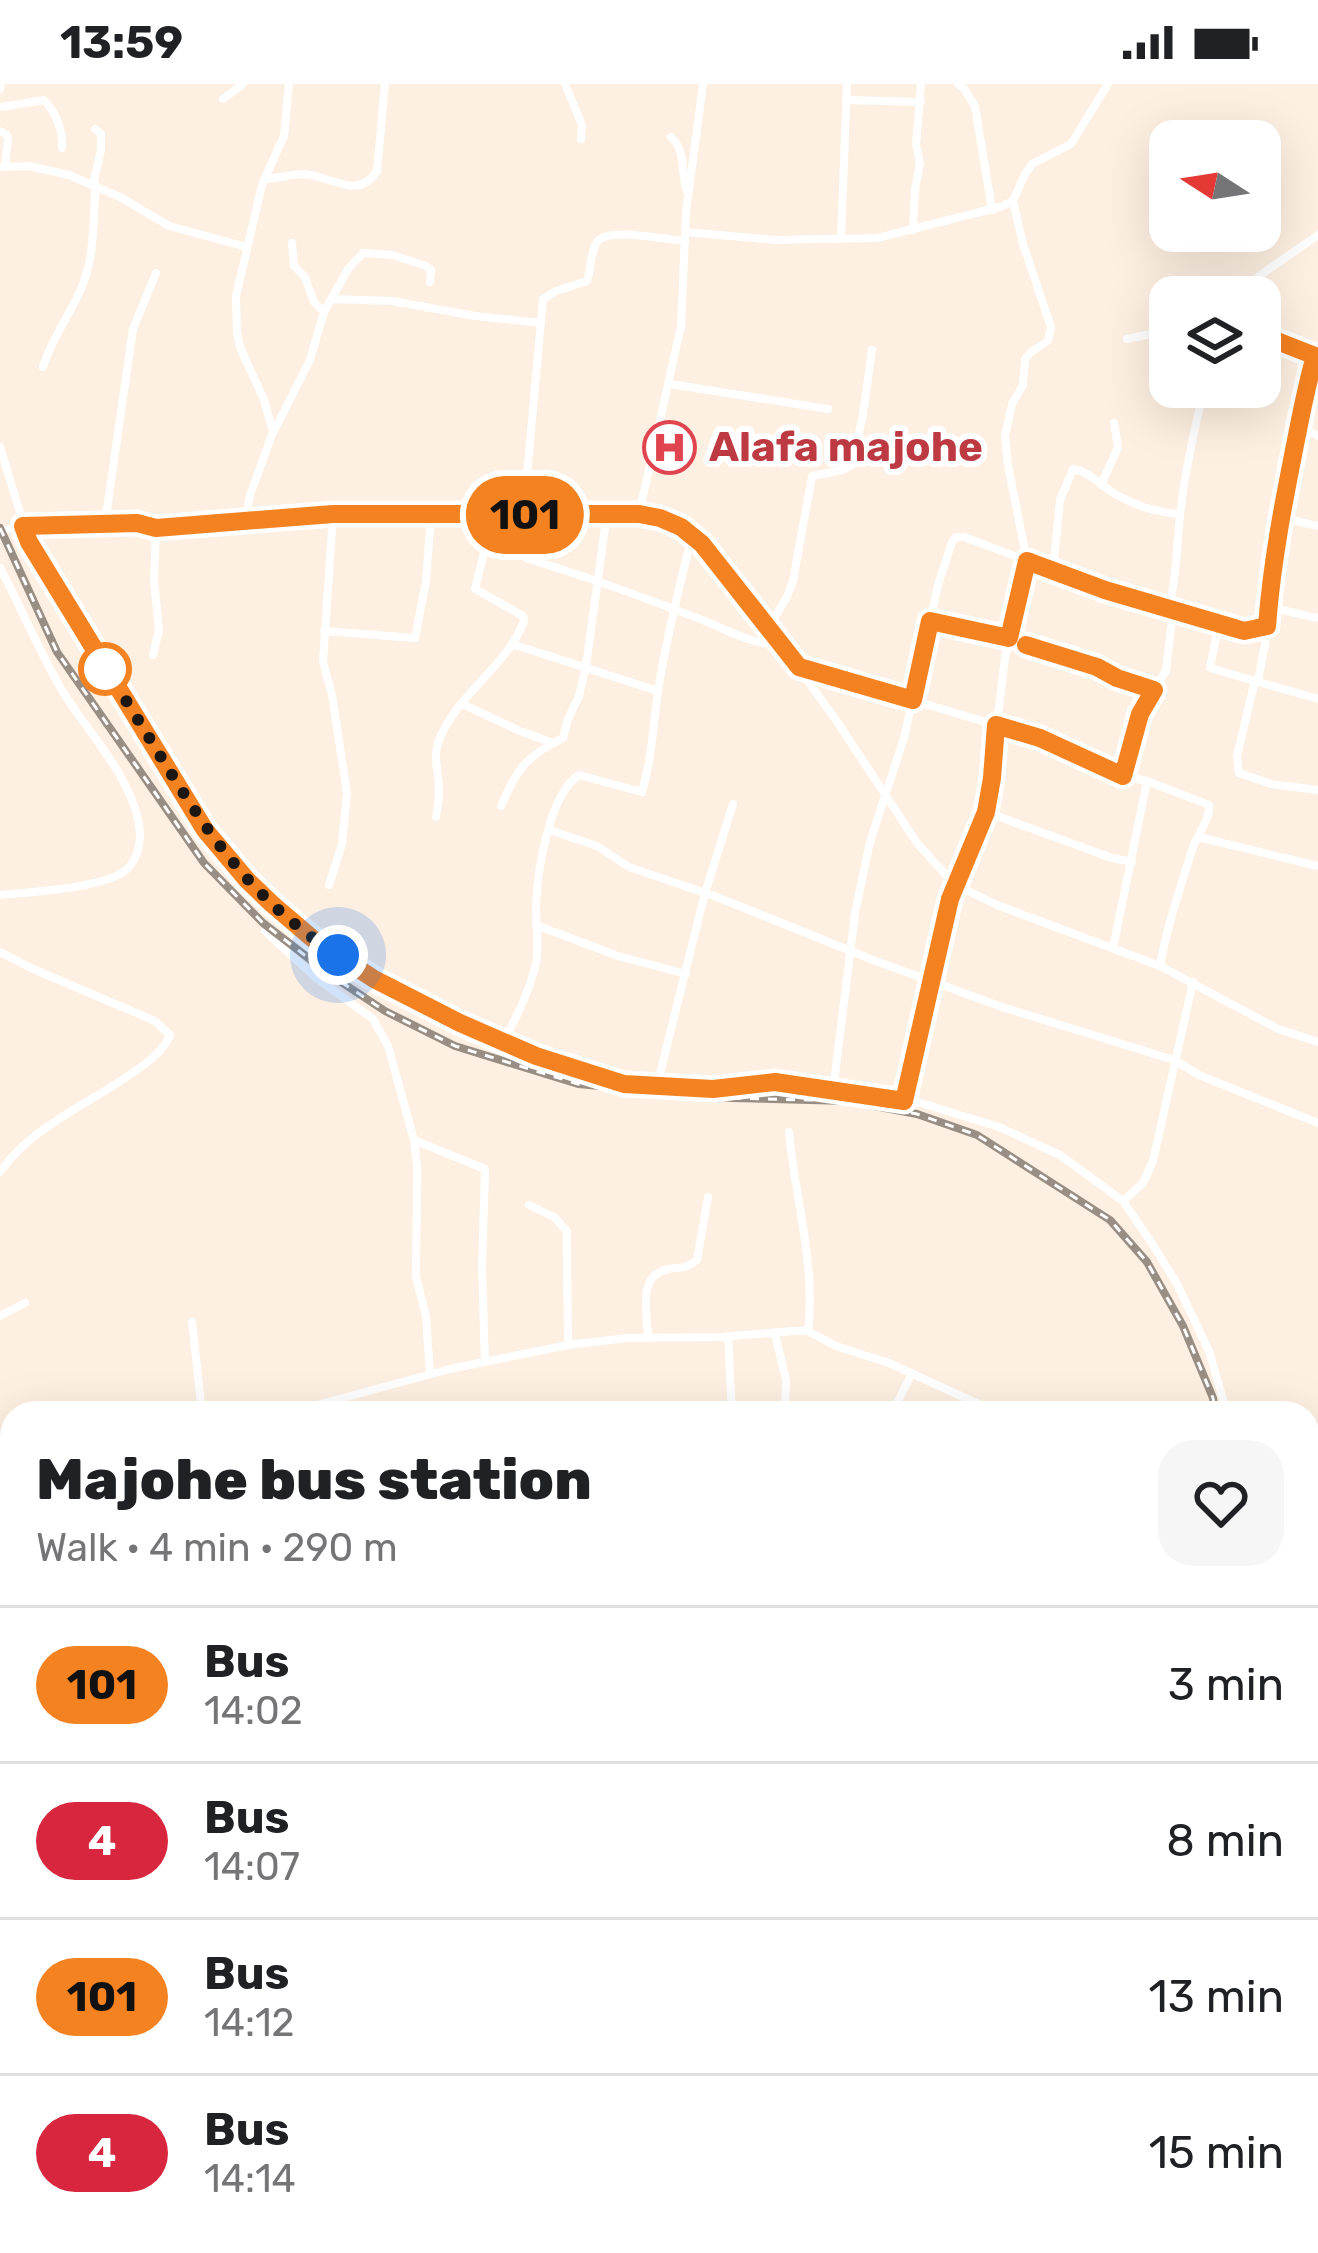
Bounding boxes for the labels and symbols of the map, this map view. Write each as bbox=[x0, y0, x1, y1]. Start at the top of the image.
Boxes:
north arrow bbox=[1149, 120, 1281, 252]
hospital icon: Alafa majohe bbox=[642, 419, 698, 475]
place label: Alafa majohe bbox=[709, 422, 983, 472]
line badge: 101 bbox=[456, 476, 594, 554]
unlabelled marker bbox=[80, 644, 130, 694]
your location bbox=[308, 925, 368, 985]

